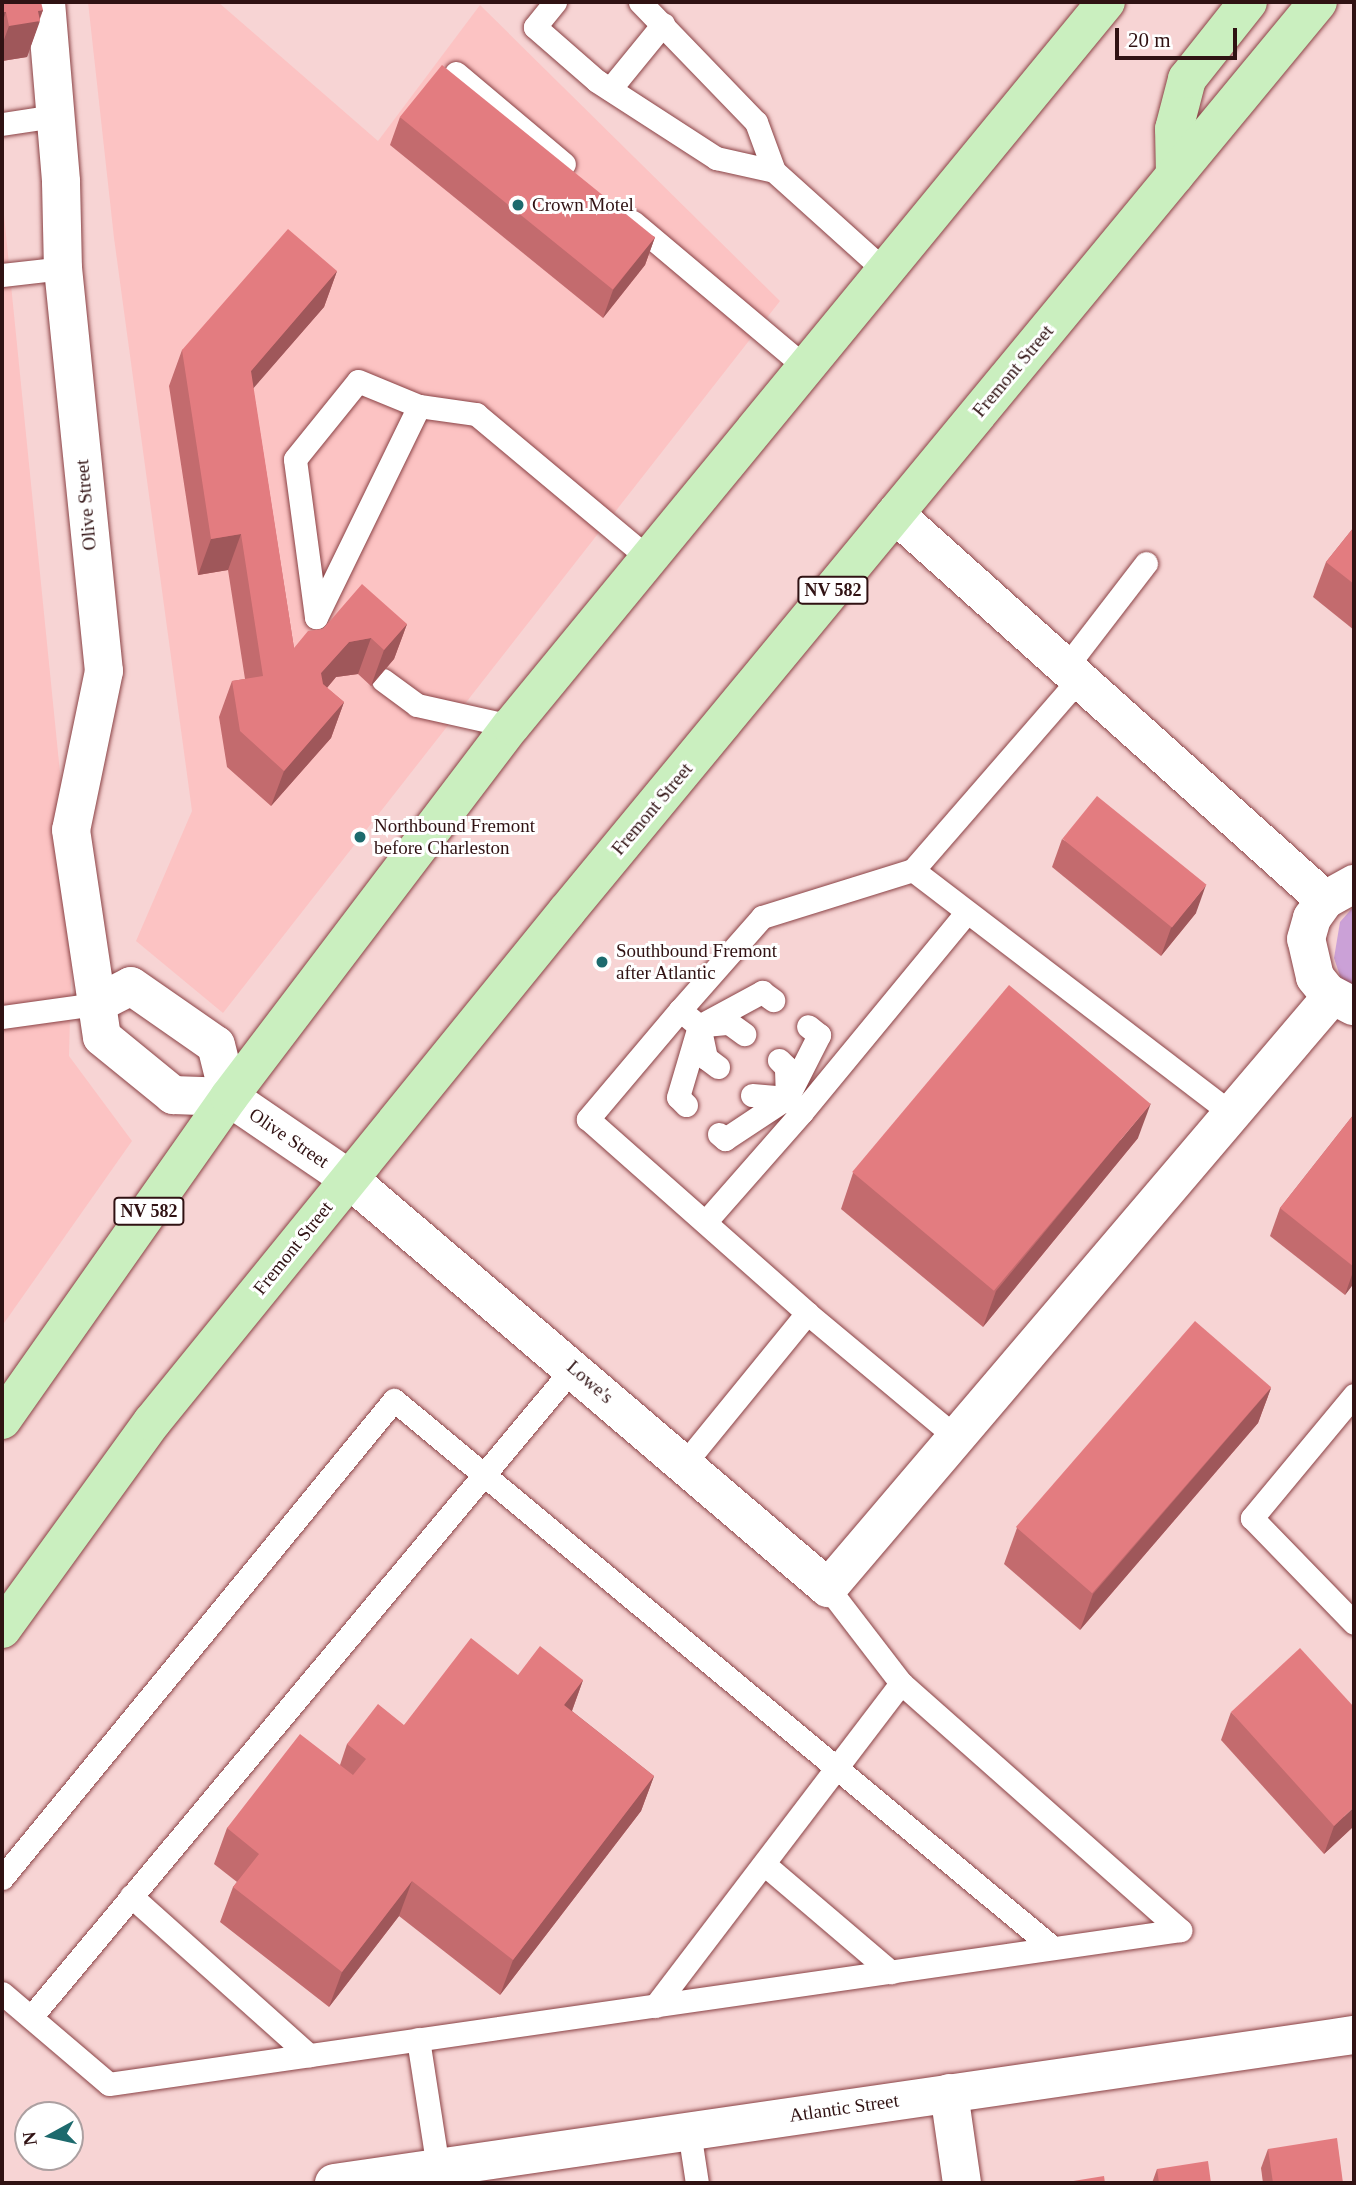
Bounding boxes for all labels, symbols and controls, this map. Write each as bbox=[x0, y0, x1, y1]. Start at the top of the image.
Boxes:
scale bar bbox=[1118, 14, 1240, 58]
text: 20 m bbox=[1128, 28, 1171, 52]
place label: Crown Motel bbox=[532, 194, 634, 216]
marker: Crown Motel bbox=[510, 197, 526, 213]
street label: Fremont Street bbox=[968, 320, 1058, 422]
street label: Olive Street bbox=[71, 459, 101, 551]
road number: NV 582 bbox=[796, 576, 870, 604]
street label: Fremont Street bbox=[607, 758, 697, 860]
place label: Northbound Fremont before Charleston bbox=[374, 815, 535, 859]
marker: Northbound Fremont before Charleston bbox=[352, 829, 368, 845]
place label: Southbound Fremont after Atlantic bbox=[616, 940, 777, 984]
marker: Southbound Fremont after Atlantic bbox=[594, 954, 610, 970]
street label: Olive Street bbox=[245, 1103, 333, 1173]
road number: NV 582 bbox=[112, 1196, 186, 1226]
street label: Fremont Street bbox=[248, 1197, 338, 1299]
street label: Lowe's bbox=[562, 1356, 618, 1408]
street label: Atlantic Street bbox=[788, 2089, 900, 2127]
north arrow bbox=[14, 2101, 84, 2171]
text: N bbox=[18, 2130, 41, 2147]

